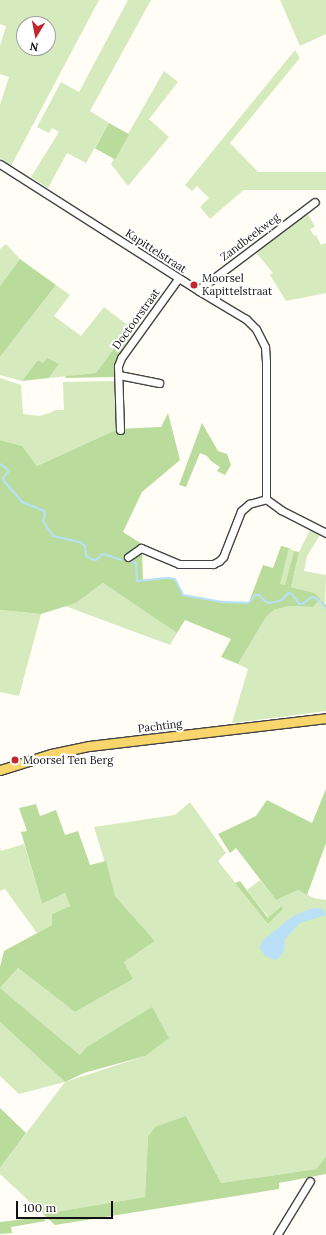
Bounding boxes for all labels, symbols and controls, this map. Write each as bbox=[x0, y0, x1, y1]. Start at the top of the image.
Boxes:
north arrow bbox=[16, 16, 56, 56]
text: N bbox=[29, 39, 40, 54]
street label: Zandbeekweg bbox=[218, 211, 282, 263]
street label: Kapittelstraat bbox=[123, 226, 189, 276]
place label: Moorsel Kapittelstraat bbox=[202, 272, 272, 298]
marker: Moorsel Kapittelstraat bbox=[189, 280, 199, 290]
street label: Doctoorstraat bbox=[110, 286, 162, 352]
street label: Pachting bbox=[137, 717, 183, 735]
place label: Moorsel Ten Berg bbox=[23, 753, 113, 767]
marker: Moorsel Ten Berg bbox=[10, 755, 20, 765]
scale bar bbox=[18, 1193, 115, 1219]
text: 100 m bbox=[23, 1200, 56, 1215]

